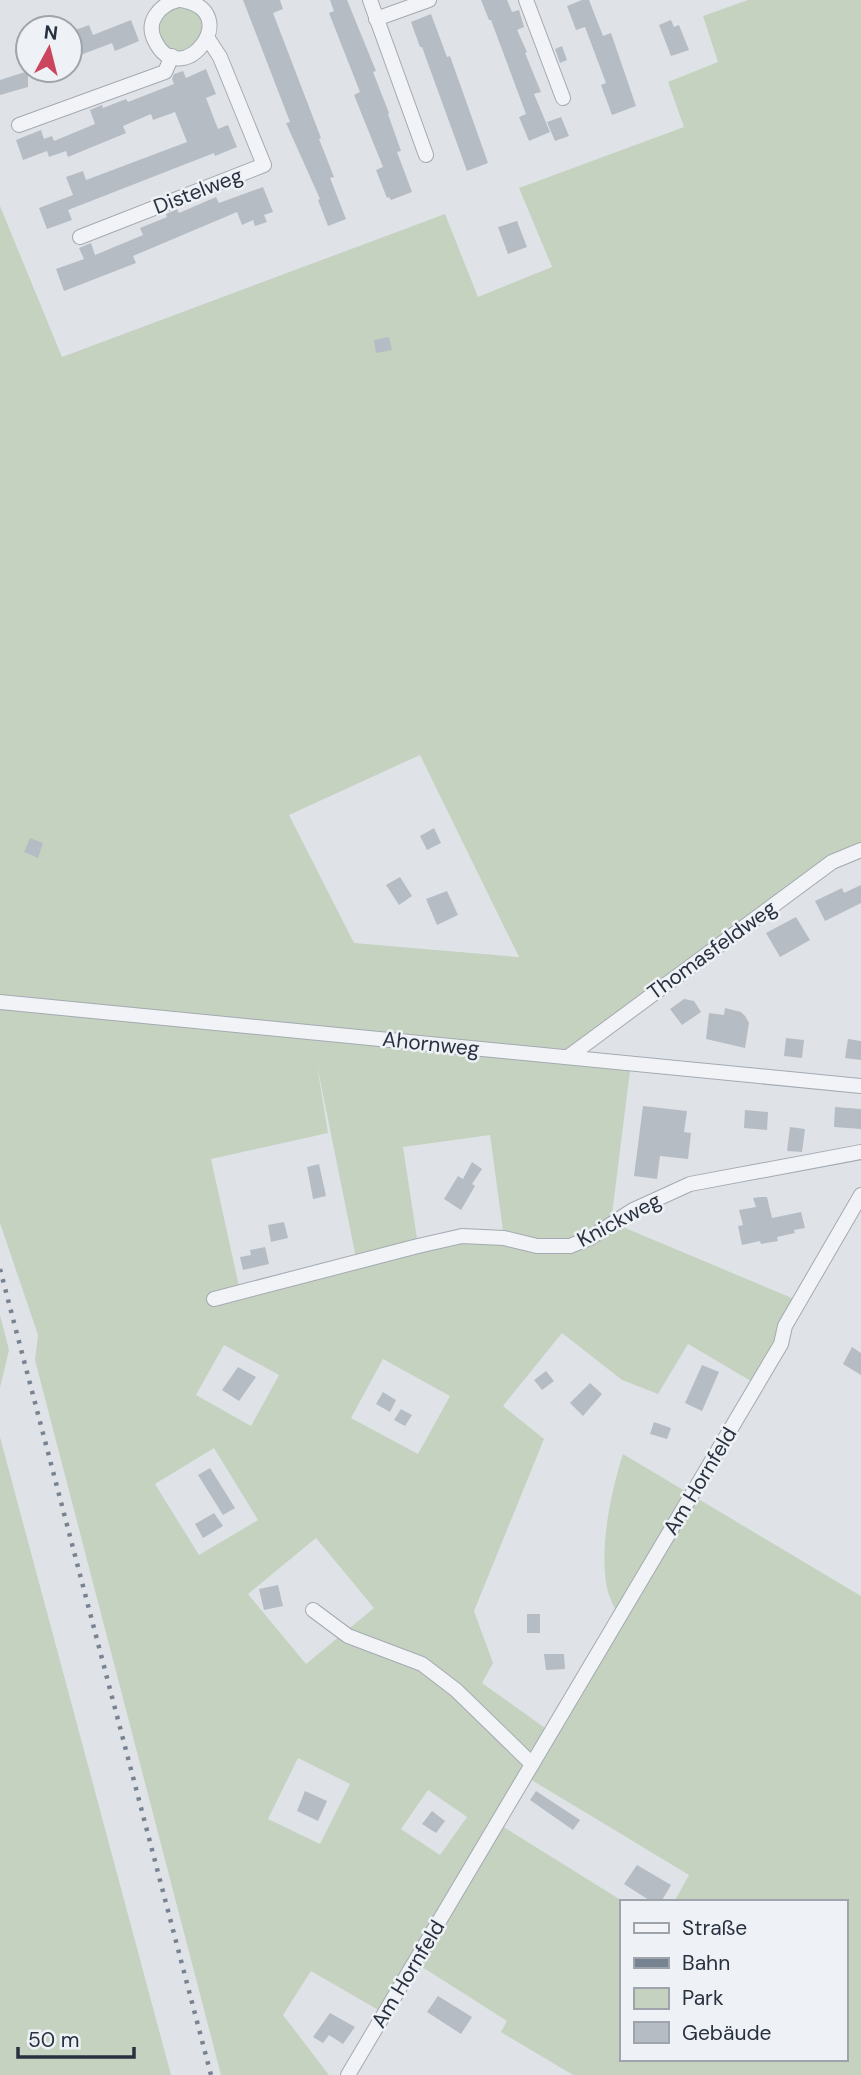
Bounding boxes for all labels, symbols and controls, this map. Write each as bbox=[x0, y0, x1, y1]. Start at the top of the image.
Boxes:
north arrow bbox=[14, 14, 84, 84]
text: N bbox=[43, 19, 59, 46]
street label: Distelweg bbox=[149, 161, 247, 221]
street label: Thomasfeldweg bbox=[642, 894, 782, 1006]
street label: Ahornweg bbox=[381, 1025, 481, 1063]
street label: Knickweg bbox=[572, 1186, 666, 1254]
street label: Am Hornfeld bbox=[657, 1422, 743, 1540]
legend bbox=[620, 1900, 847, 2061]
text: Straße bbox=[682, 1914, 747, 1942]
street label: Am Hornfeld bbox=[365, 1915, 451, 2033]
text: Bahn bbox=[682, 1949, 730, 1977]
text: Park bbox=[682, 1984, 724, 2012]
scale bar bbox=[18, 2016, 133, 2060]
text: Gebäude bbox=[682, 2019, 772, 2047]
text: 50 m bbox=[28, 2026, 79, 2054]

